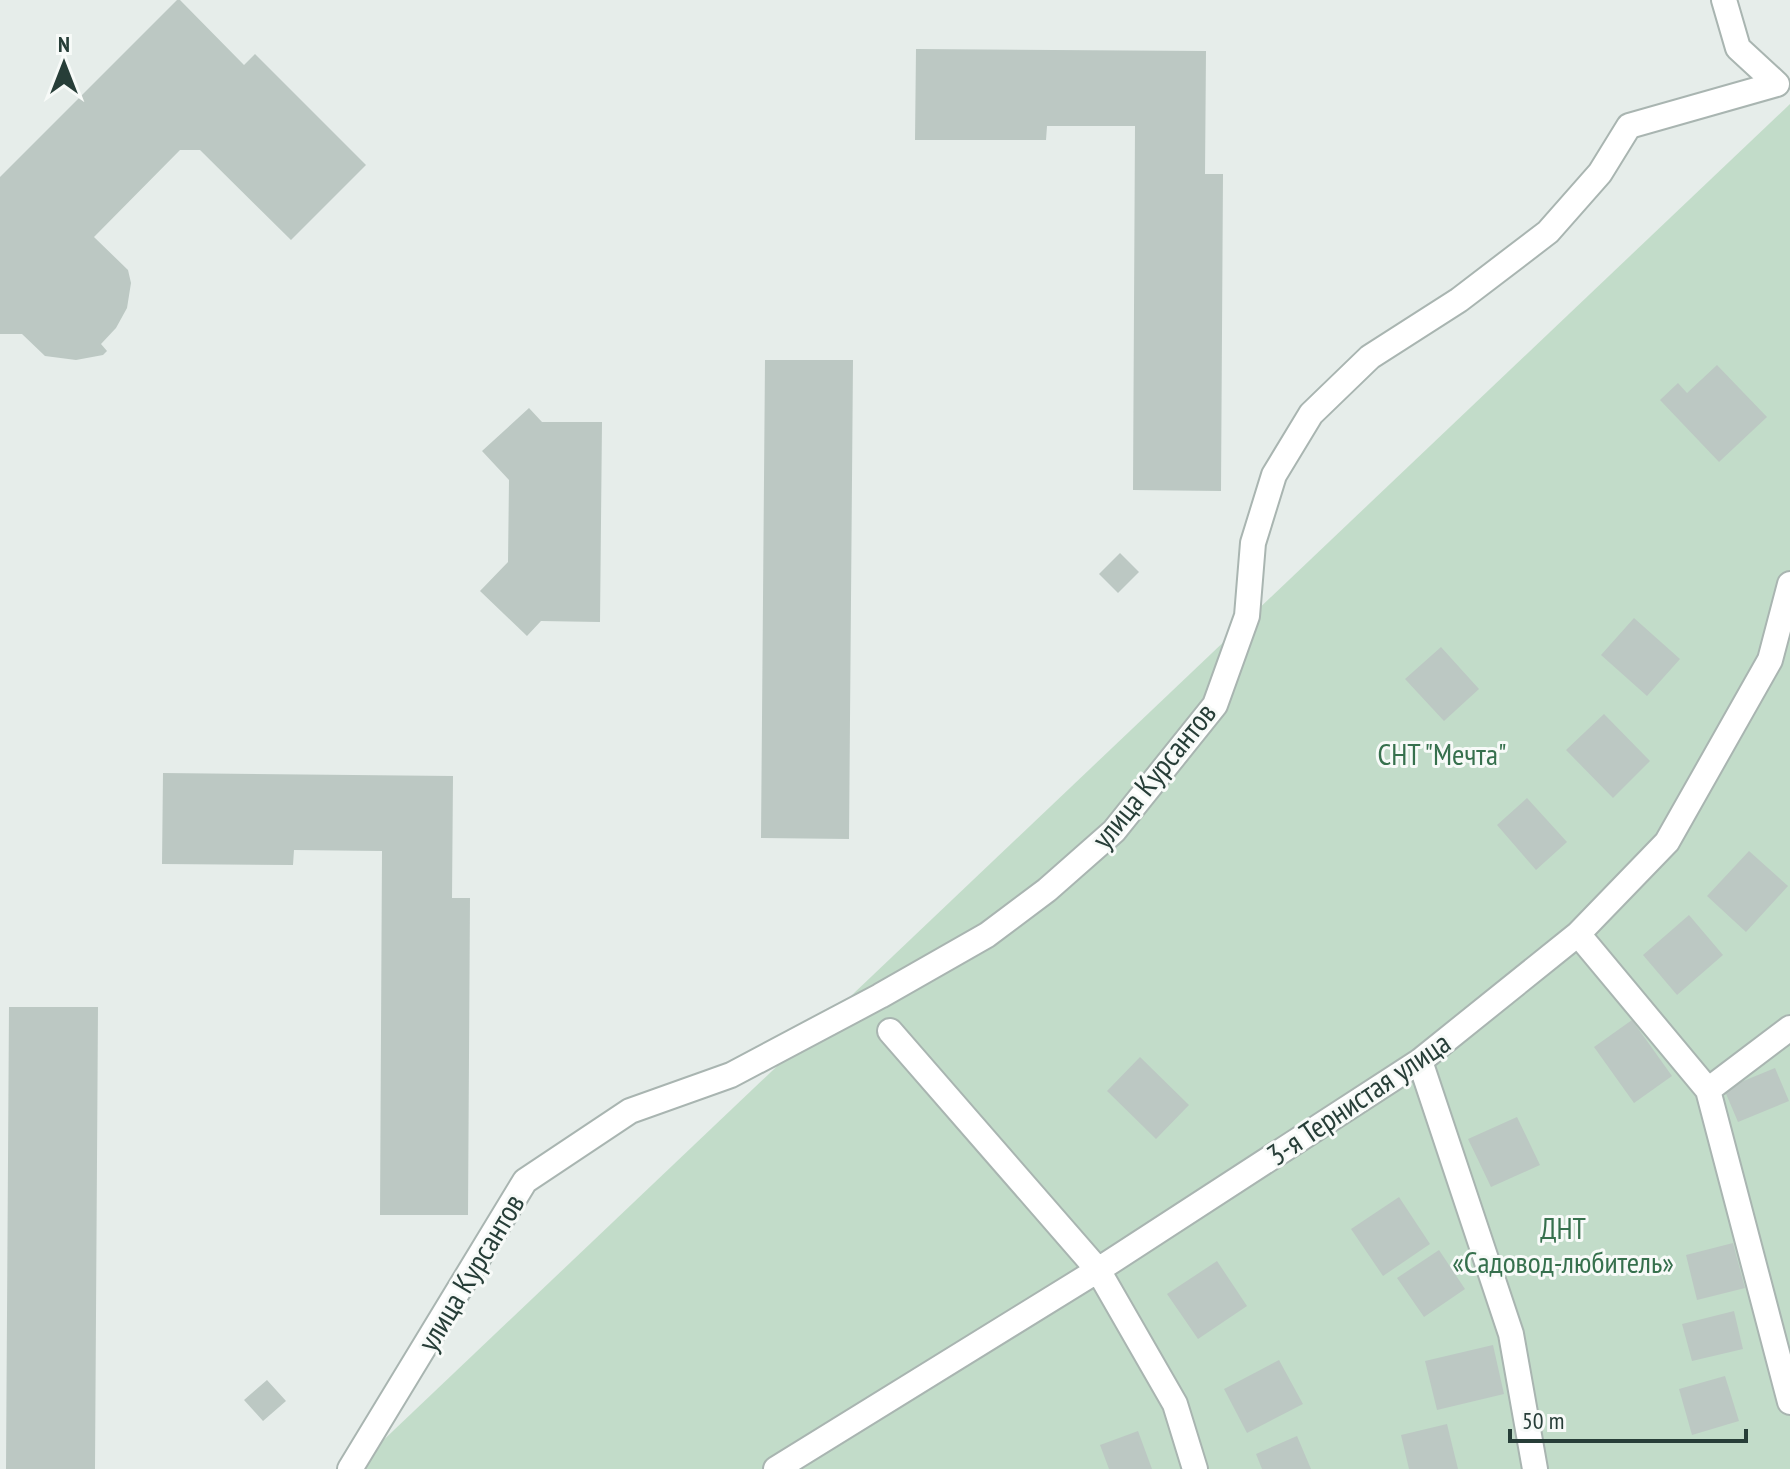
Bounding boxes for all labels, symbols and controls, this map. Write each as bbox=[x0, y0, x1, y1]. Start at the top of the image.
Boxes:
north arrow bbox=[24, 24, 104, 104]
text: N bbox=[58, 30, 70, 58]
street label: улица Курсантов bbox=[1082, 694, 1224, 856]
park label: СНТ "Мечта" bbox=[1377, 734, 1507, 773]
street label: 3-я Тернистая улица bbox=[1259, 1022, 1457, 1174]
street label: улица Курсантов bbox=[408, 1186, 532, 1358]
park label: ДНТ «Садовод-любитель» bbox=[1452, 1208, 1674, 1281]
scale bar bbox=[1510, 1393, 1746, 1443]
text: 50 m bbox=[1522, 1405, 1564, 1436]

